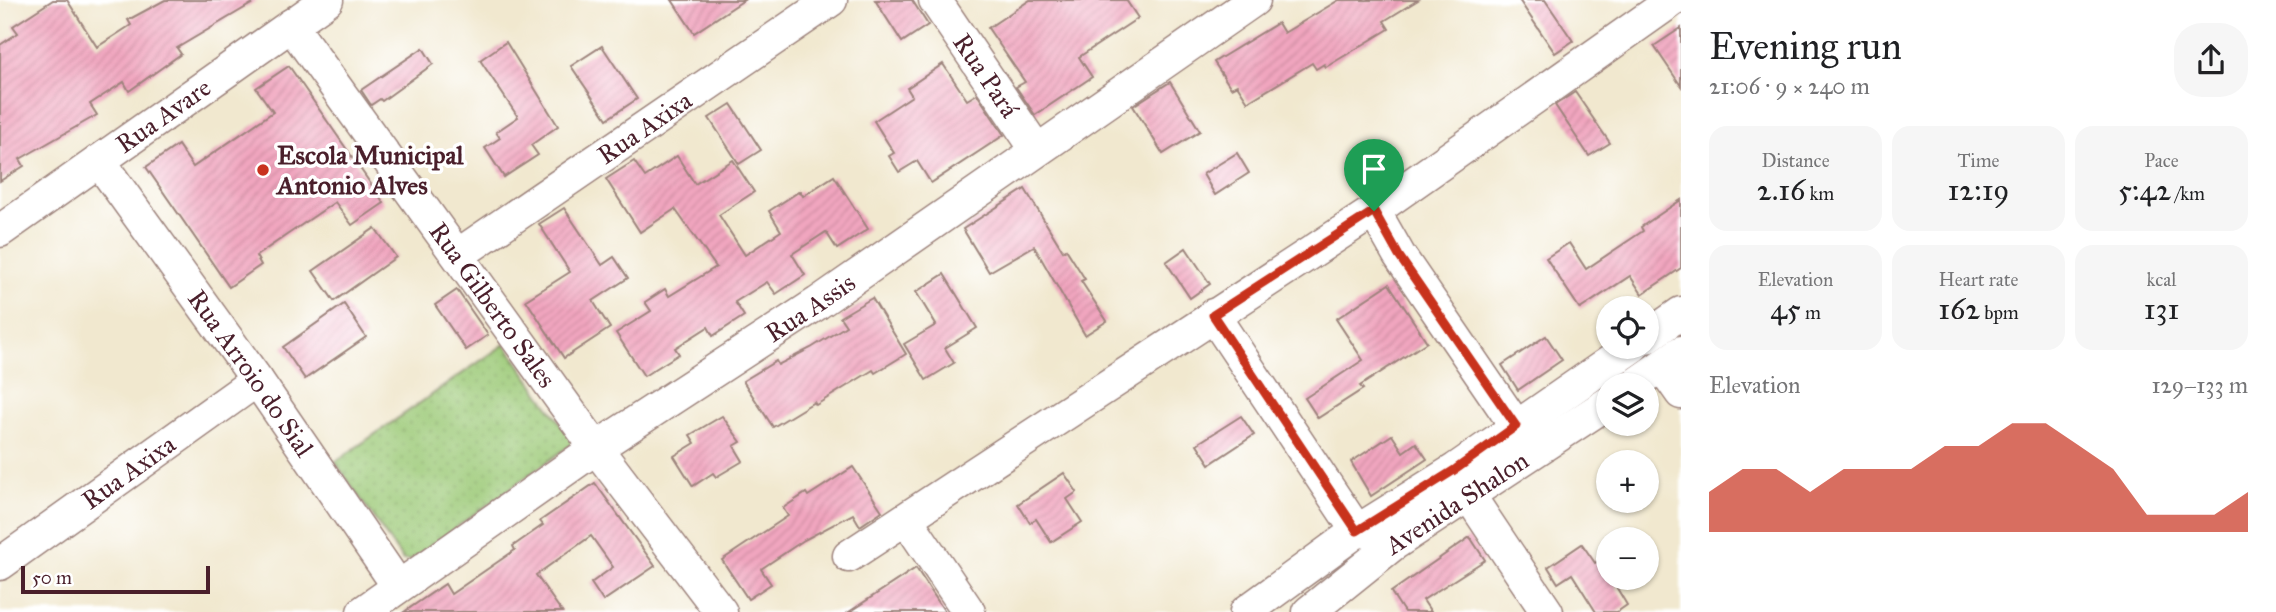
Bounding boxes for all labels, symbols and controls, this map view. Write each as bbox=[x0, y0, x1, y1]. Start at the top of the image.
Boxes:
text: Evening run bbox=[1709, 23, 1902, 69]
button: share bbox=[2174, 23, 2248, 97]
street label: Rua Pará bbox=[946, 27, 1026, 123]
street label: Rua Avare bbox=[110, 71, 217, 160]
text: 21:06 · 9 × 240 m bbox=[1709, 72, 1870, 100]
street label: Rua Axixa bbox=[591, 84, 698, 171]
place label: Escola Municipal Antonio Alves bbox=[275, 139, 464, 201]
pin bbox=[1344, 139, 1404, 211]
text: Distance bbox=[1761, 149, 1830, 172]
text: Time bbox=[1957, 149, 2000, 172]
text: Pace bbox=[2144, 149, 2179, 172]
icon: arrive bbox=[1355, 150, 1393, 188]
marker: Escola Municipal Antonio Alves bbox=[255, 162, 271, 178]
text: 2.16 bbox=[1757, 172, 1805, 208]
text: 12:19 bbox=[1948, 172, 2009, 208]
text: 5:42 bbox=[2118, 172, 2171, 208]
text: km bbox=[1805, 182, 1834, 205]
text: /km bbox=[2171, 182, 2205, 205]
street label: Rua Gilberto Sales bbox=[422, 216, 563, 394]
street label: Rua Assis bbox=[759, 266, 861, 349]
text: Elevation bbox=[1758, 268, 1833, 291]
text: Heart rate bbox=[1939, 268, 2018, 291]
text: kcal bbox=[2147, 268, 2176, 291]
street label: Rua Arroio do Sial bbox=[181, 283, 321, 463]
text: 45 bbox=[1770, 291, 1801, 327]
text: 162 bbox=[1938, 291, 1980, 327]
text: 131 bbox=[2144, 291, 2179, 327]
map controls bbox=[1596, 296, 1659, 590]
button: locate bbox=[1596, 296, 1659, 359]
text: m bbox=[1801, 301, 1821, 324]
text: bpm bbox=[1980, 301, 2019, 324]
text: Elevation bbox=[1709, 371, 1800, 399]
text: 129–133 m bbox=[2151, 371, 2248, 399]
button: layers bbox=[1596, 373, 1659, 436]
street label: Rua Axixa bbox=[76, 428, 181, 516]
street label: Avenida Shalon bbox=[1378, 444, 1534, 562]
button: + bbox=[1596, 450, 1659, 513]
button: − bbox=[1596, 527, 1659, 590]
scale bar bbox=[21, 563, 210, 595]
text: 50 m bbox=[32, 566, 72, 589]

